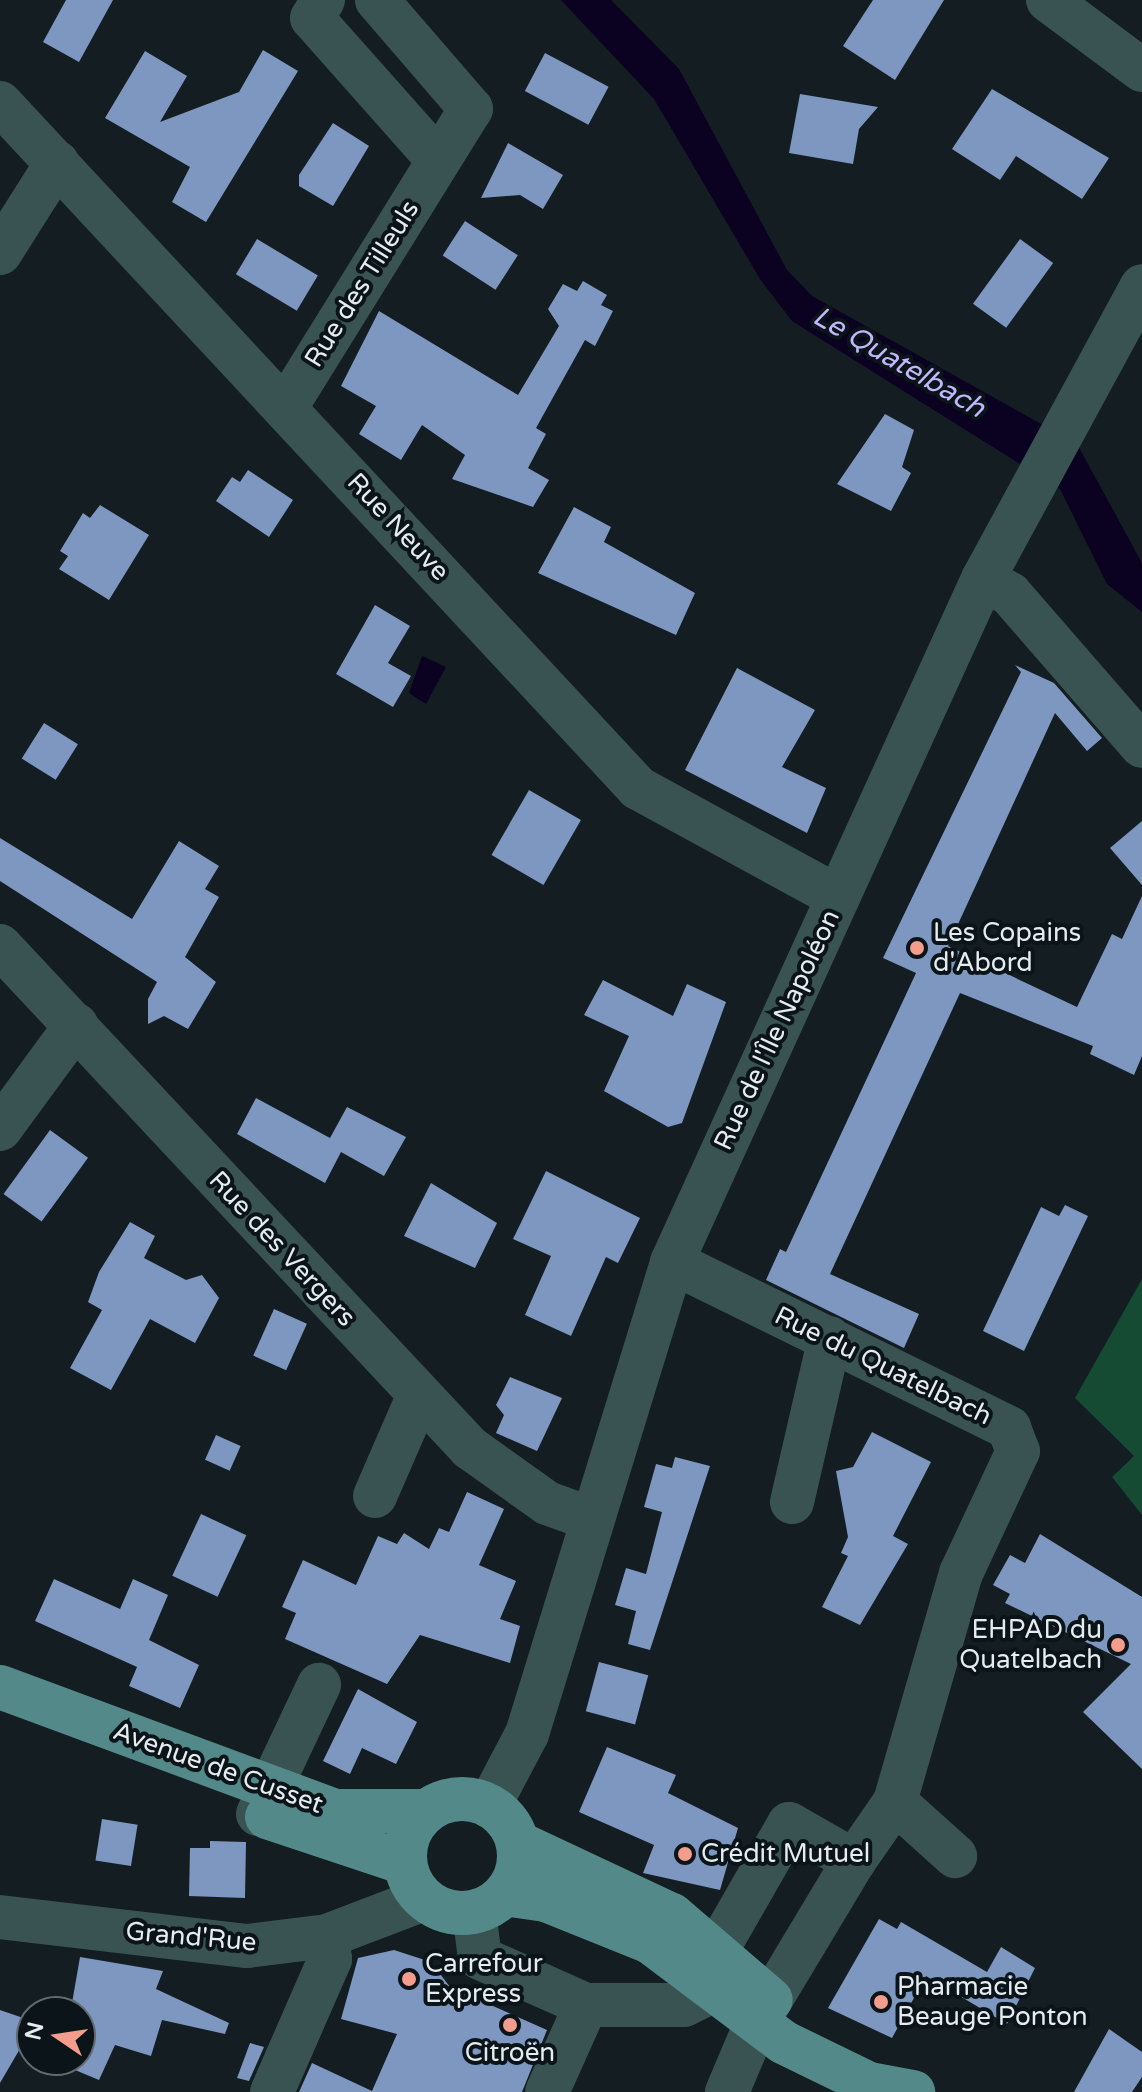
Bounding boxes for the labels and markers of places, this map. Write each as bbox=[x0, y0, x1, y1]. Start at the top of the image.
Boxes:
place label: Les Copains d'Abord bbox=[933, 917, 1081, 978]
marker: Les Copains d'Abord bbox=[908, 939, 926, 957]
place label: EHPAD du Quatelbach bbox=[959, 1614, 1102, 1676]
marker: EHPAD du Quatelbach bbox=[1109, 1636, 1127, 1654]
place label: Crédit Mutuel bbox=[701, 1838, 870, 1870]
marker: Crédit Mutuel bbox=[676, 1845, 694, 1863]
place label: Carrefour Express bbox=[425, 1948, 543, 2010]
marker: Carrefour Express bbox=[400, 1970, 418, 1988]
place label: Pharmacie Beauge Ponton bbox=[897, 1971, 1088, 2032]
marker: Pharmacie Beauge Ponton bbox=[872, 1993, 890, 2011]
marker: Citroën bbox=[501, 2016, 519, 2034]
place label: Citroën bbox=[465, 2037, 555, 2069]

